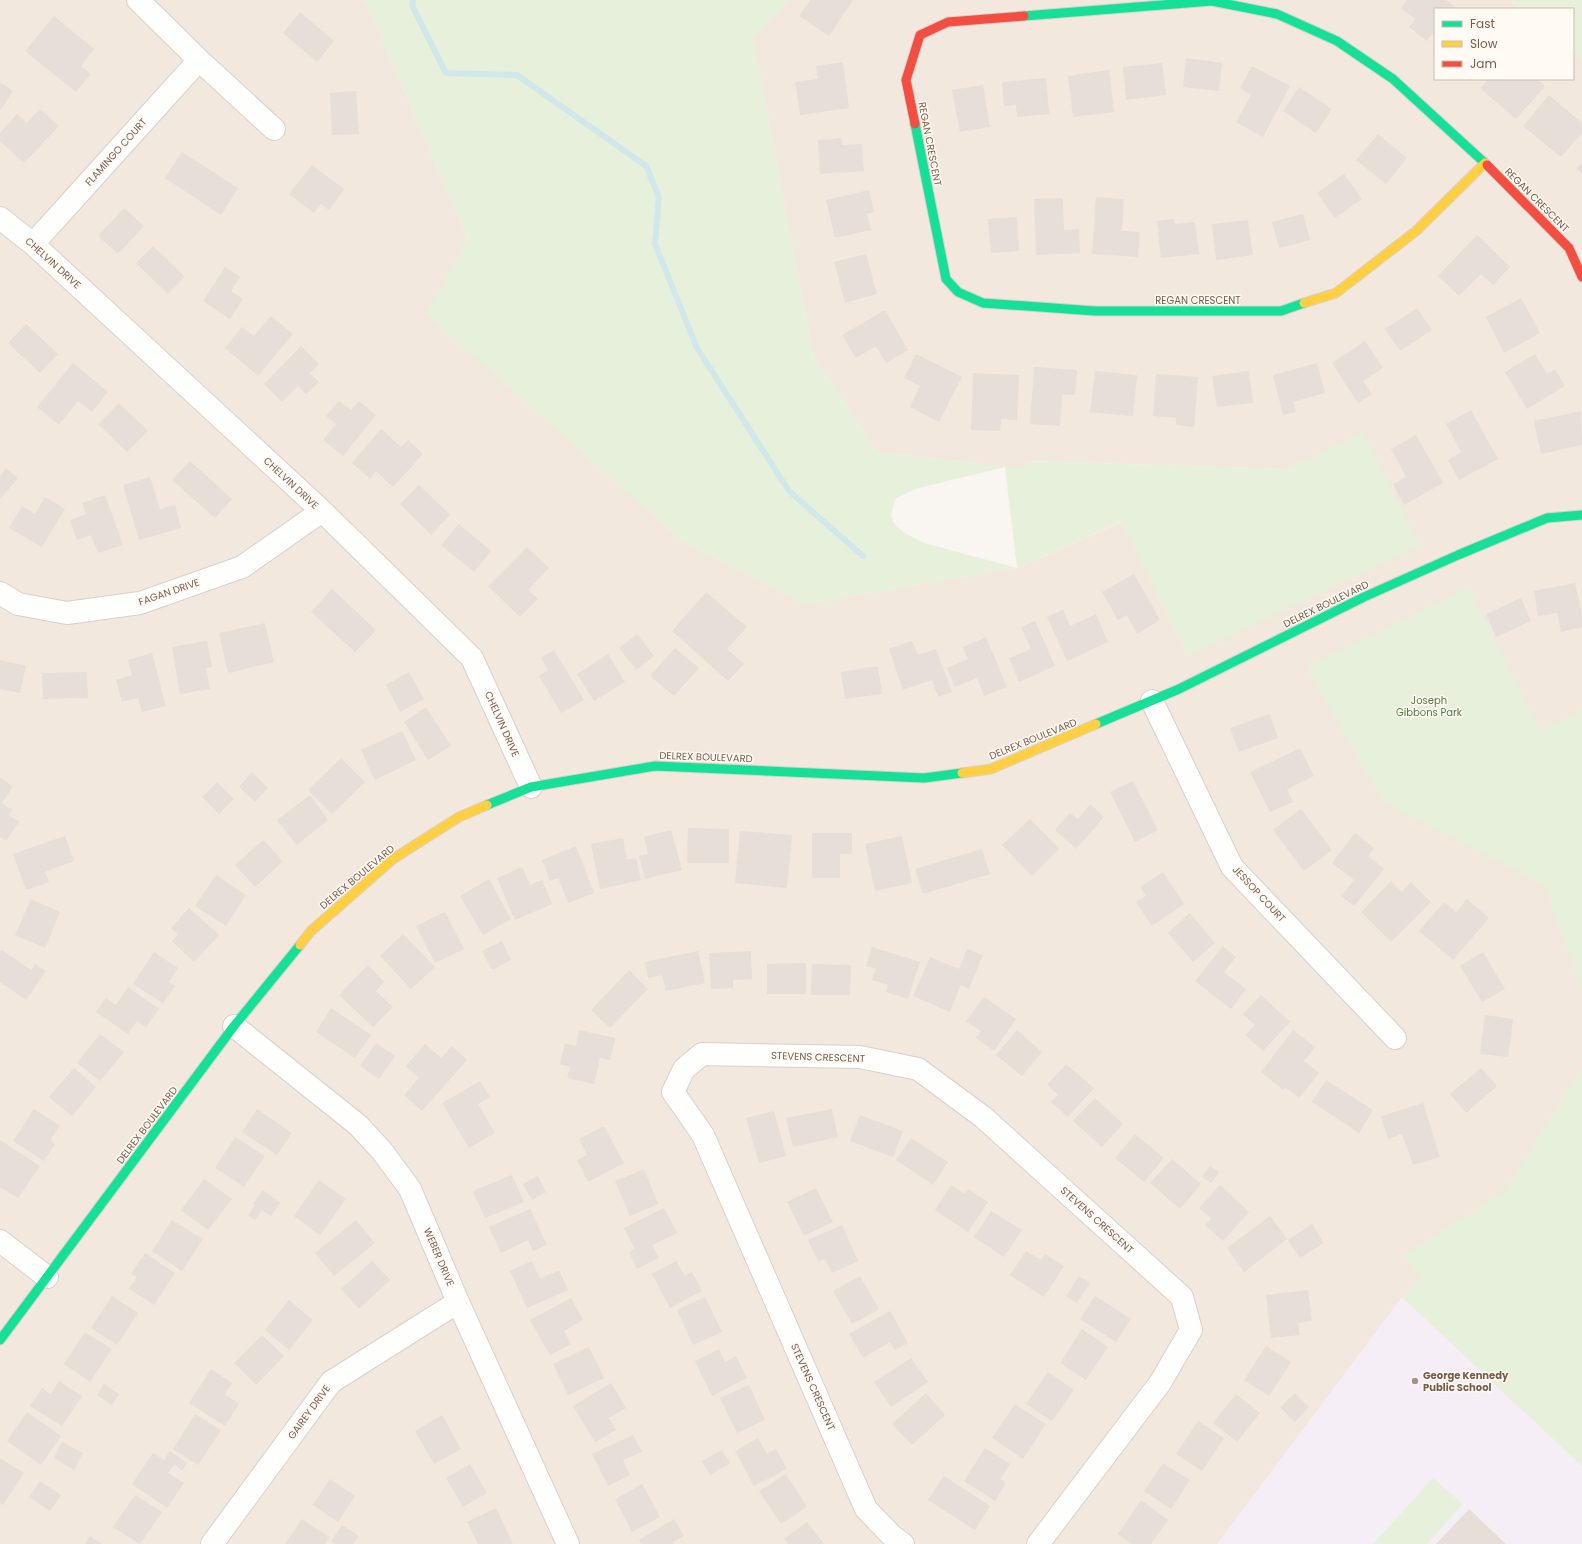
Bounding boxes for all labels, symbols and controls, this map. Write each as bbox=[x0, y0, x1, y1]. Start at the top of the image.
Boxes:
legend bbox=[1434, 8, 1574, 80]
text: Fast bbox=[1470, 15, 1495, 32]
text: Slow bbox=[1470, 35, 1498, 52]
text: Jam bbox=[1470, 55, 1497, 72]
street label: REGAN CRESCENT bbox=[914, 101, 946, 188]
street label: FLAMINGO COURT bbox=[82, 114, 151, 189]
street label: REGAN CRESCENT bbox=[1501, 164, 1573, 236]
street label: CHELVIN DRIVE bbox=[22, 234, 84, 292]
street label: REGAN CRESCENT bbox=[1155, 293, 1241, 308]
street label: CHELVIN DRIVE bbox=[260, 453, 322, 513]
street label: FAGAN DRIVE bbox=[137, 575, 201, 609]
street label: DELREX BOULEVARD bbox=[1281, 577, 1371, 631]
street label: CHELVIN DRIVE bbox=[481, 689, 523, 759]
park label: Joseph Gibbons Park bbox=[1396, 693, 1463, 720]
street label: DELREX BOULEVARD bbox=[987, 715, 1079, 763]
street label: DELREX BOULEVARD bbox=[659, 748, 753, 766]
street label: DELREX BOULEVARD bbox=[316, 841, 398, 913]
street label: JESSOP COURT bbox=[1229, 862, 1290, 926]
street label: STEVENS CRESCENT bbox=[771, 1048, 866, 1066]
street label: DELREX BOULEVARD bbox=[113, 1083, 181, 1167]
street label: STEVENS CRESCENT bbox=[1057, 1183, 1137, 1257]
street label: WEBER DRIVE bbox=[420, 1225, 458, 1289]
street label: STEVENS CRESCENT bbox=[787, 1341, 839, 1434]
place label: George Kennedy Public School bbox=[1423, 1368, 1509, 1395]
marker: George Kennedy Public School bbox=[1410, 1376, 1420, 1386]
street label: GAIREY DRIVE bbox=[284, 1382, 334, 1442]

